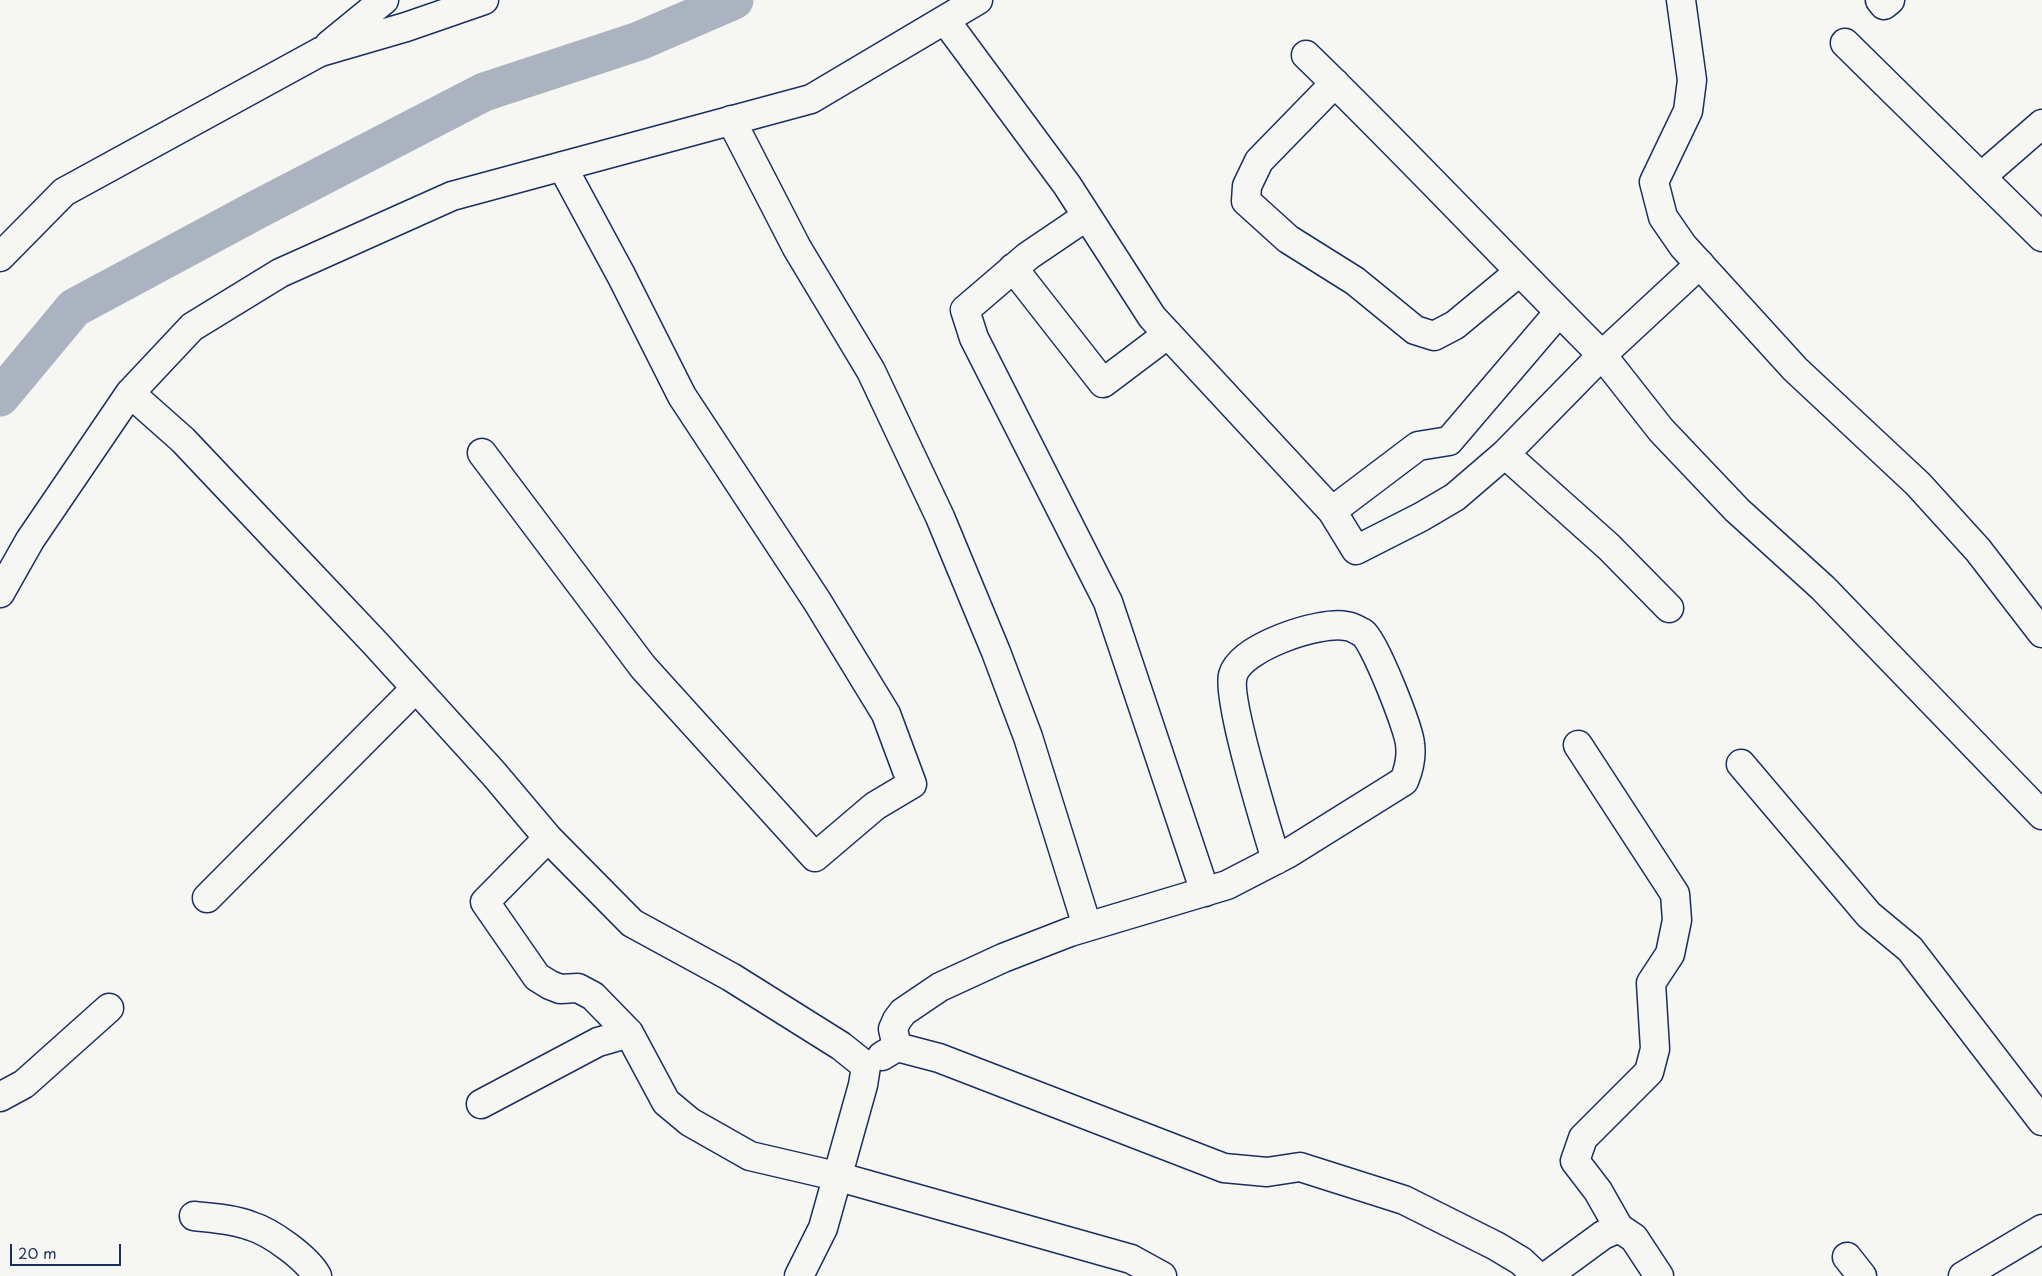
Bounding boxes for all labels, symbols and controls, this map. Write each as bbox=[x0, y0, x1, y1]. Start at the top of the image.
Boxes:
scale bar bbox=[12, 1234, 124, 1266]
text: 20 m bbox=[18, 1241, 57, 1264]

